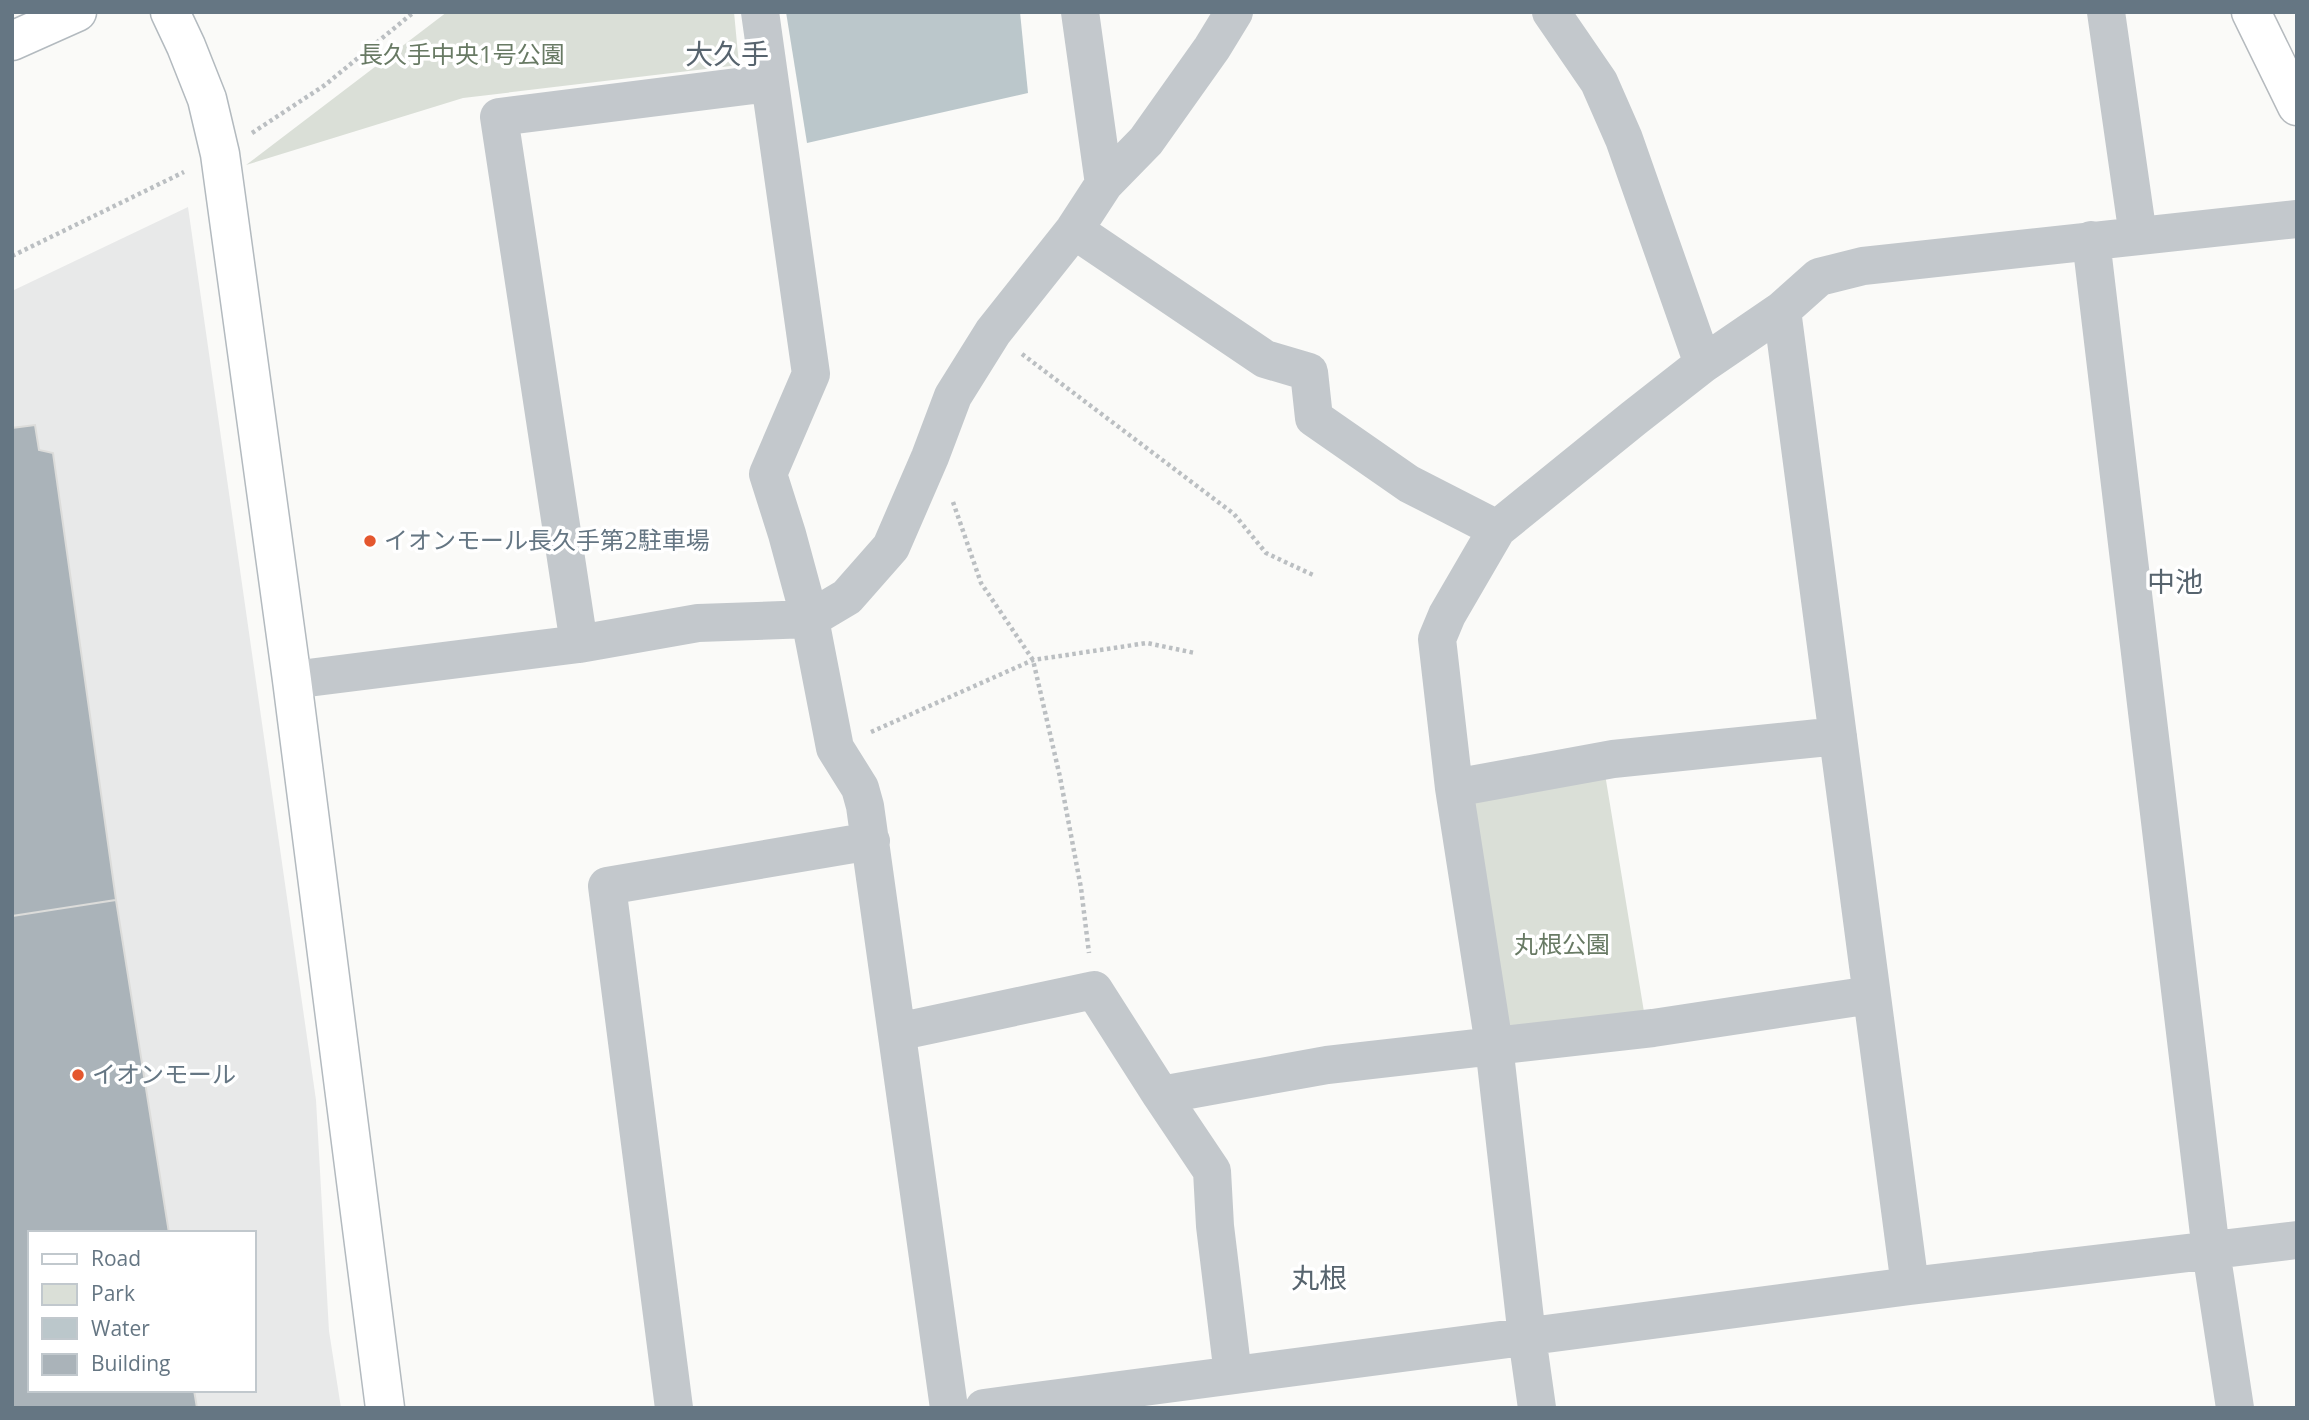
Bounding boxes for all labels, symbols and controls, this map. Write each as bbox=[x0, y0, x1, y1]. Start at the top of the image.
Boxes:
district label: 大久手 bbox=[685, 34, 769, 72]
park label: 長久手中央1号公園 bbox=[359, 37, 565, 70]
place label: イオンモール長久手第2駐車場 bbox=[384, 523, 710, 556]
marker: イオンモール長久手第2駐車場 bbox=[362, 533, 378, 549]
district label: 中池 bbox=[2147, 562, 2203, 600]
park label: 丸根公園 bbox=[1514, 927, 1610, 960]
place label: イオンモール bbox=[92, 1057, 236, 1090]
marker: イオンモール bbox=[70, 1067, 86, 1083]
legend bbox=[28, 1231, 256, 1392]
text: Road bbox=[91, 1244, 141, 1272]
district label: 丸根 bbox=[1291, 1258, 1347, 1296]
text: Park bbox=[91, 1279, 135, 1307]
text: Water bbox=[91, 1314, 150, 1342]
text: Building bbox=[91, 1349, 170, 1377]

